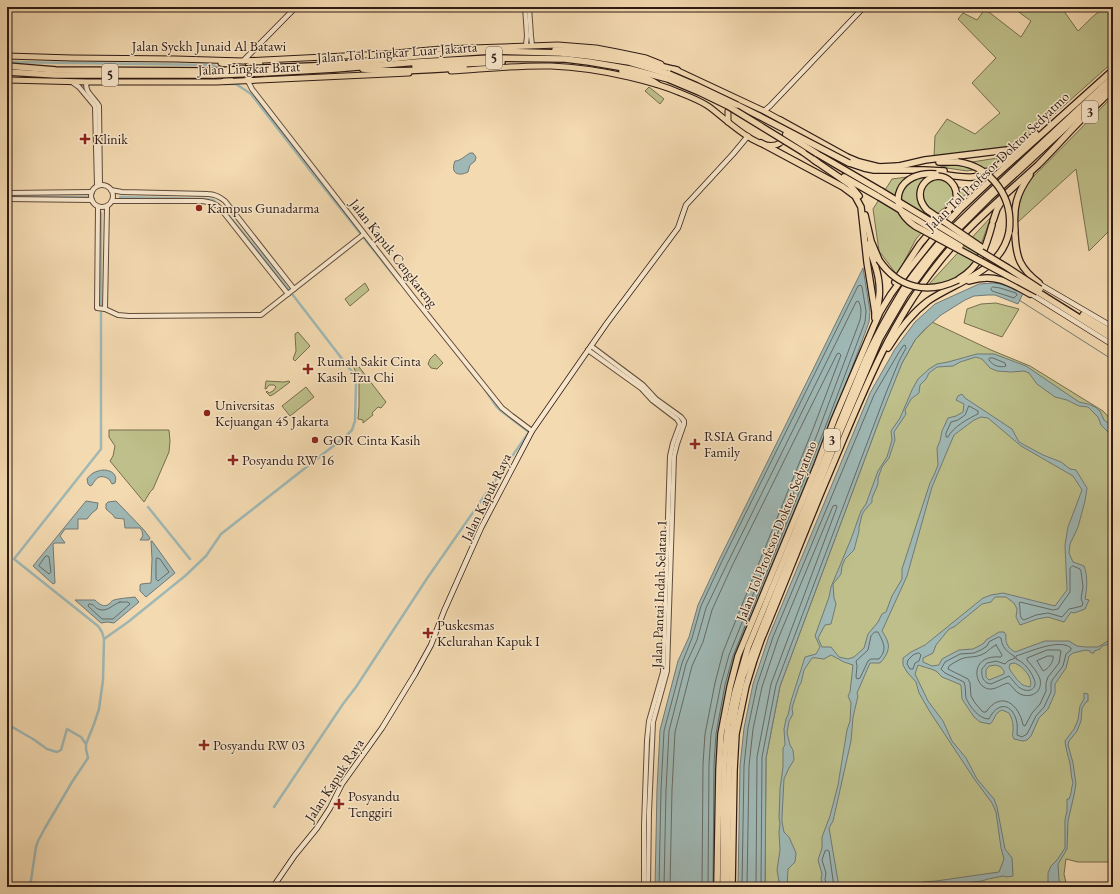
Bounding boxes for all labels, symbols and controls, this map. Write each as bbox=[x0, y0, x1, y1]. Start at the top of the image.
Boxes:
street label: Jalan Syekh Junaid Al Batawi bbox=[131, 37, 287, 55]
street label: Jalan Tol Lingkar Luar Jakarta bbox=[315, 37, 478, 67]
road number: 5 bbox=[486, 47, 502, 69]
street label: Jalan Lingkar Barat bbox=[196, 57, 301, 79]
road number: 5 bbox=[102, 64, 118, 86]
street label: Jalan Tol Profesor Doktor Sedyatmo bbox=[920, 87, 1073, 235]
road number: 3 bbox=[1082, 101, 1098, 123]
place label: Klinik bbox=[94, 130, 128, 148]
marker: Klinik bbox=[79, 133, 91, 145]
street label: Jalan Kapuk Cengkareng bbox=[345, 194, 443, 312]
place label: Kampus Gunadarma bbox=[207, 199, 320, 217]
marker: Kampus Gunadarma bbox=[194, 203, 204, 213]
place label: Rumah Sakit Cinta Kasih Tzu Chi bbox=[317, 352, 421, 386]
marker: Rumah Sakit Cinta Kasih Tzu Chi bbox=[302, 363, 314, 375]
place label: Universitas Kejuangan 45 Jakarta bbox=[215, 396, 329, 430]
marker: Universitas Kejuangan 45 Jakarta bbox=[202, 408, 212, 418]
place label: RSIA Grand Family bbox=[704, 427, 774, 461]
road number: 3 bbox=[824, 429, 840, 451]
place label: GOR Cinta Kasih bbox=[323, 431, 421, 449]
marker: GOR Cinta Kasih bbox=[310, 435, 320, 445]
marker: RSIA Grand Family bbox=[689, 438, 701, 450]
street label: Jalan Tol Profesor Doktor Sedyatmo bbox=[731, 438, 821, 625]
street label: Jalan Kapuk Raya bbox=[457, 450, 515, 545]
place label: Posyandu RW 16 bbox=[242, 451, 334, 469]
marker: Posyandu RW 16 bbox=[227, 454, 239, 466]
street label: Jalan Pantai Indah Selatan 1 bbox=[647, 520, 671, 669]
place label: Puskesmas Kelurahan Kapuk I bbox=[437, 616, 540, 650]
marker: Puskesmas Kelurahan Kapuk I bbox=[422, 627, 434, 639]
street label: Jalan Kapuk Raya bbox=[300, 735, 368, 826]
place label: Posyandu RW 03 bbox=[213, 736, 305, 754]
marker: Posyandu RW 03 bbox=[198, 739, 210, 751]
place label: Posyandu Tenggiri bbox=[348, 787, 400, 821]
marker: Posyandu Tenggiri bbox=[333, 798, 345, 810]

